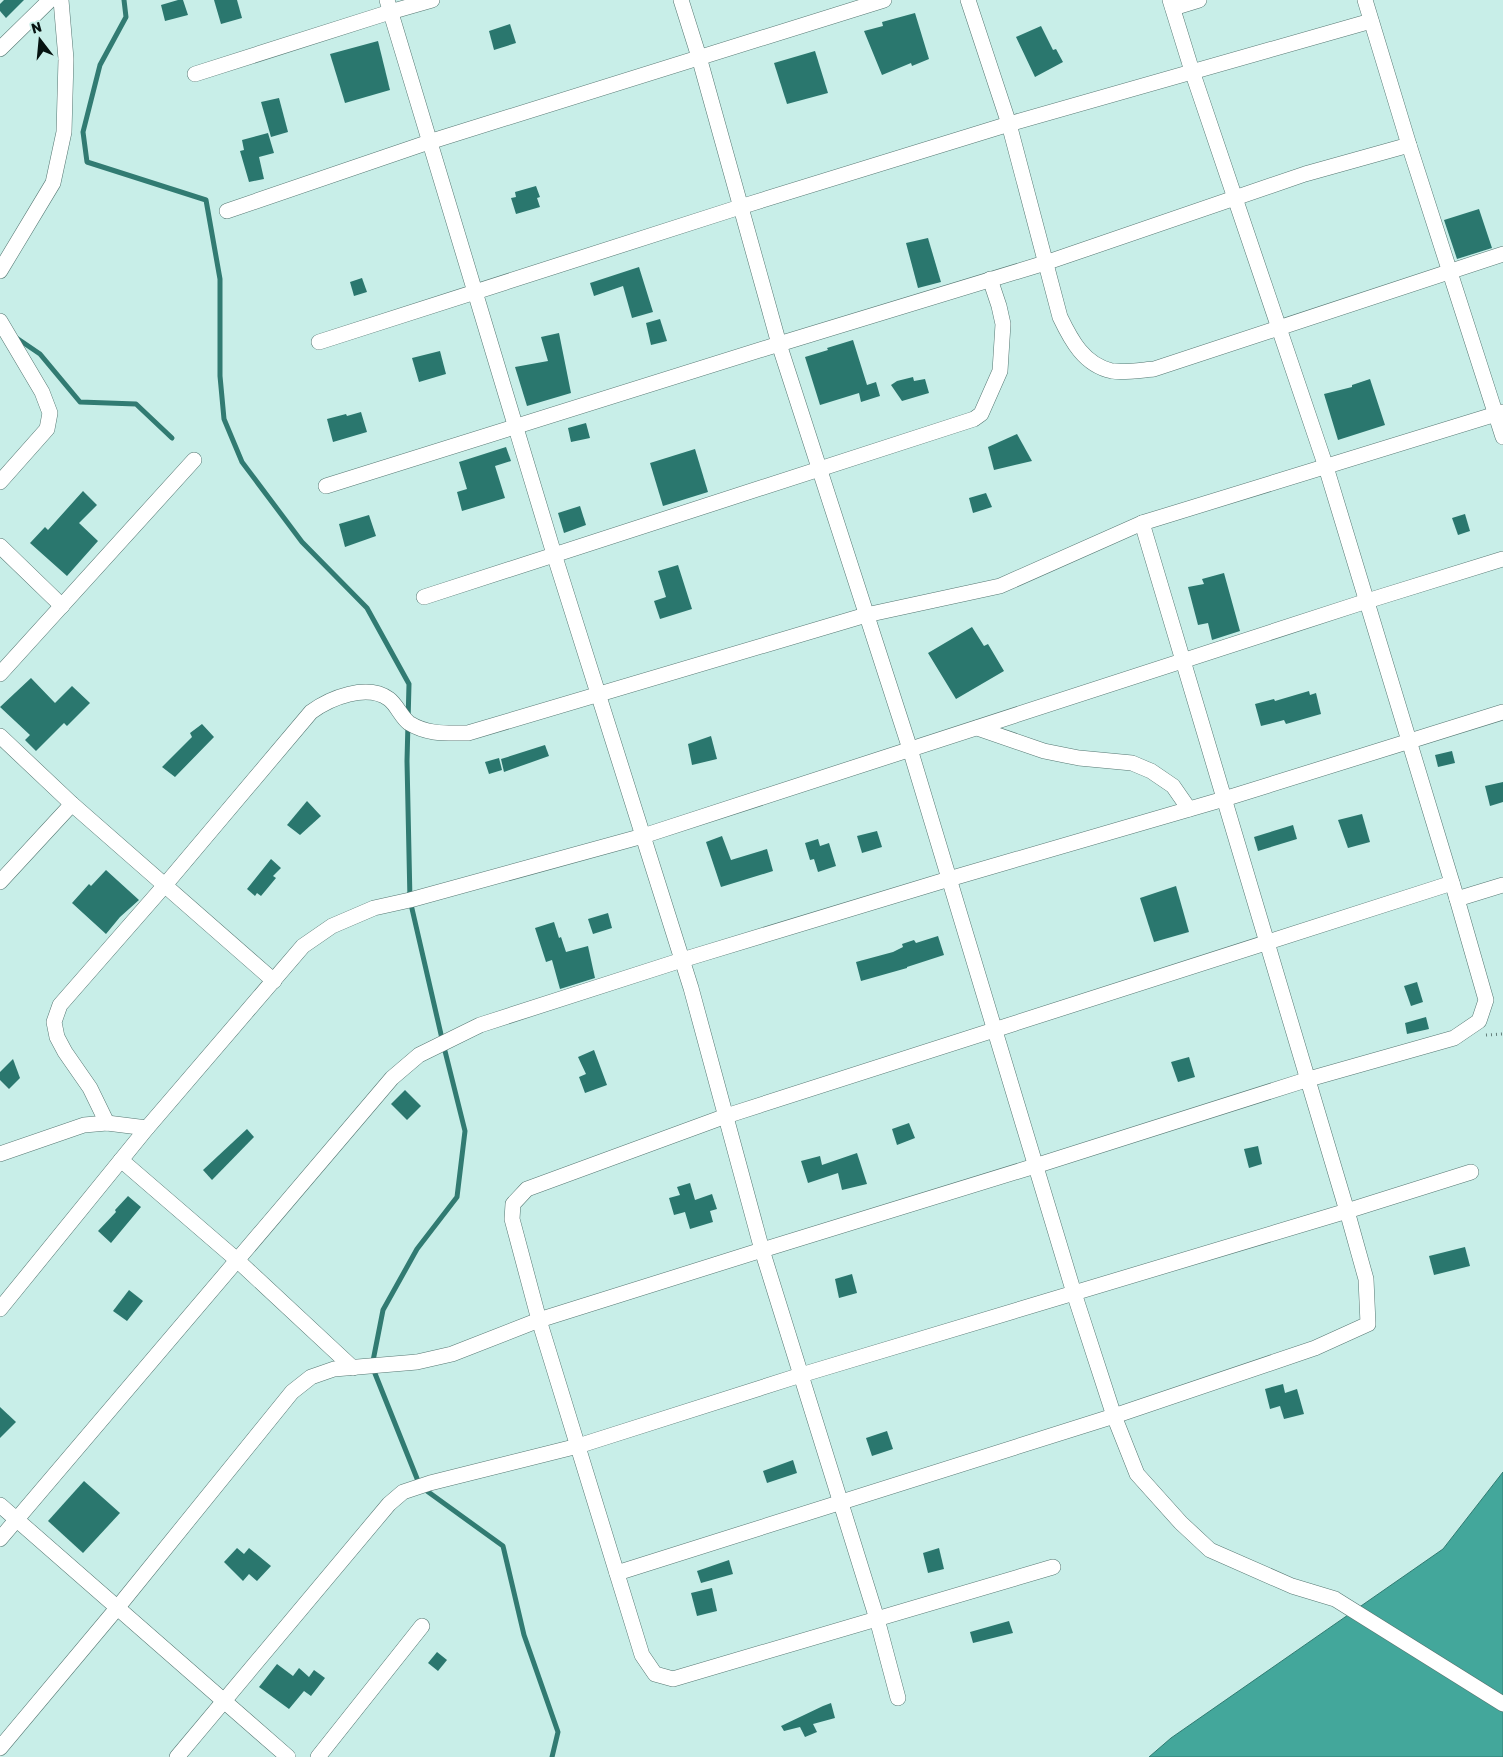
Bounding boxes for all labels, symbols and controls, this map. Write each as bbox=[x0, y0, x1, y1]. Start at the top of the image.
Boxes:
north arrow bbox=[15, 15, 65, 65]
text: N bbox=[29, 18, 44, 38]

